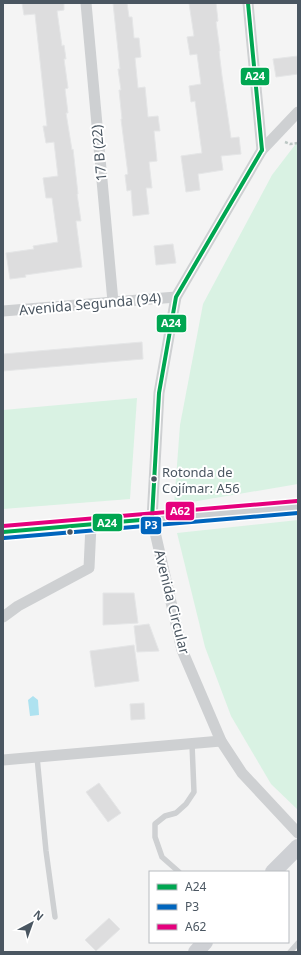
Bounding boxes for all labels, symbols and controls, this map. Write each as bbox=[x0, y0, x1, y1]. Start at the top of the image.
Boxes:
line badge: A24 bbox=[240, 67, 270, 86]
text: A24 bbox=[245, 68, 266, 83]
street label: 17 B (22) bbox=[87, 124, 110, 182]
street label: Avenida Segunda (94) bbox=[18, 288, 162, 319]
line badge: A24 bbox=[156, 314, 187, 333]
text: A24 bbox=[161, 315, 182, 330]
place label: Rotonda de Cojímar: A56 bbox=[162, 463, 240, 497]
marker: Rotonda de Cojímar: A56 bbox=[149, 474, 159, 484]
line badge: A62 bbox=[165, 501, 195, 521]
text: A62 bbox=[170, 503, 190, 518]
line badge: A24 bbox=[92, 513, 123, 532]
text: A24 bbox=[97, 515, 118, 530]
line badge: P3 bbox=[140, 516, 162, 535]
text: P3 bbox=[144, 517, 158, 532]
unlabelled marker bbox=[65, 527, 75, 537]
street label: Avenida Circular bbox=[150, 548, 195, 656]
legend bbox=[149, 871, 289, 943]
text: A24 bbox=[185, 878, 207, 895]
text: P3 bbox=[185, 898, 199, 915]
north arrow bbox=[12, 903, 52, 943]
text: N bbox=[31, 906, 47, 924]
text: A62 bbox=[185, 918, 207, 935]

